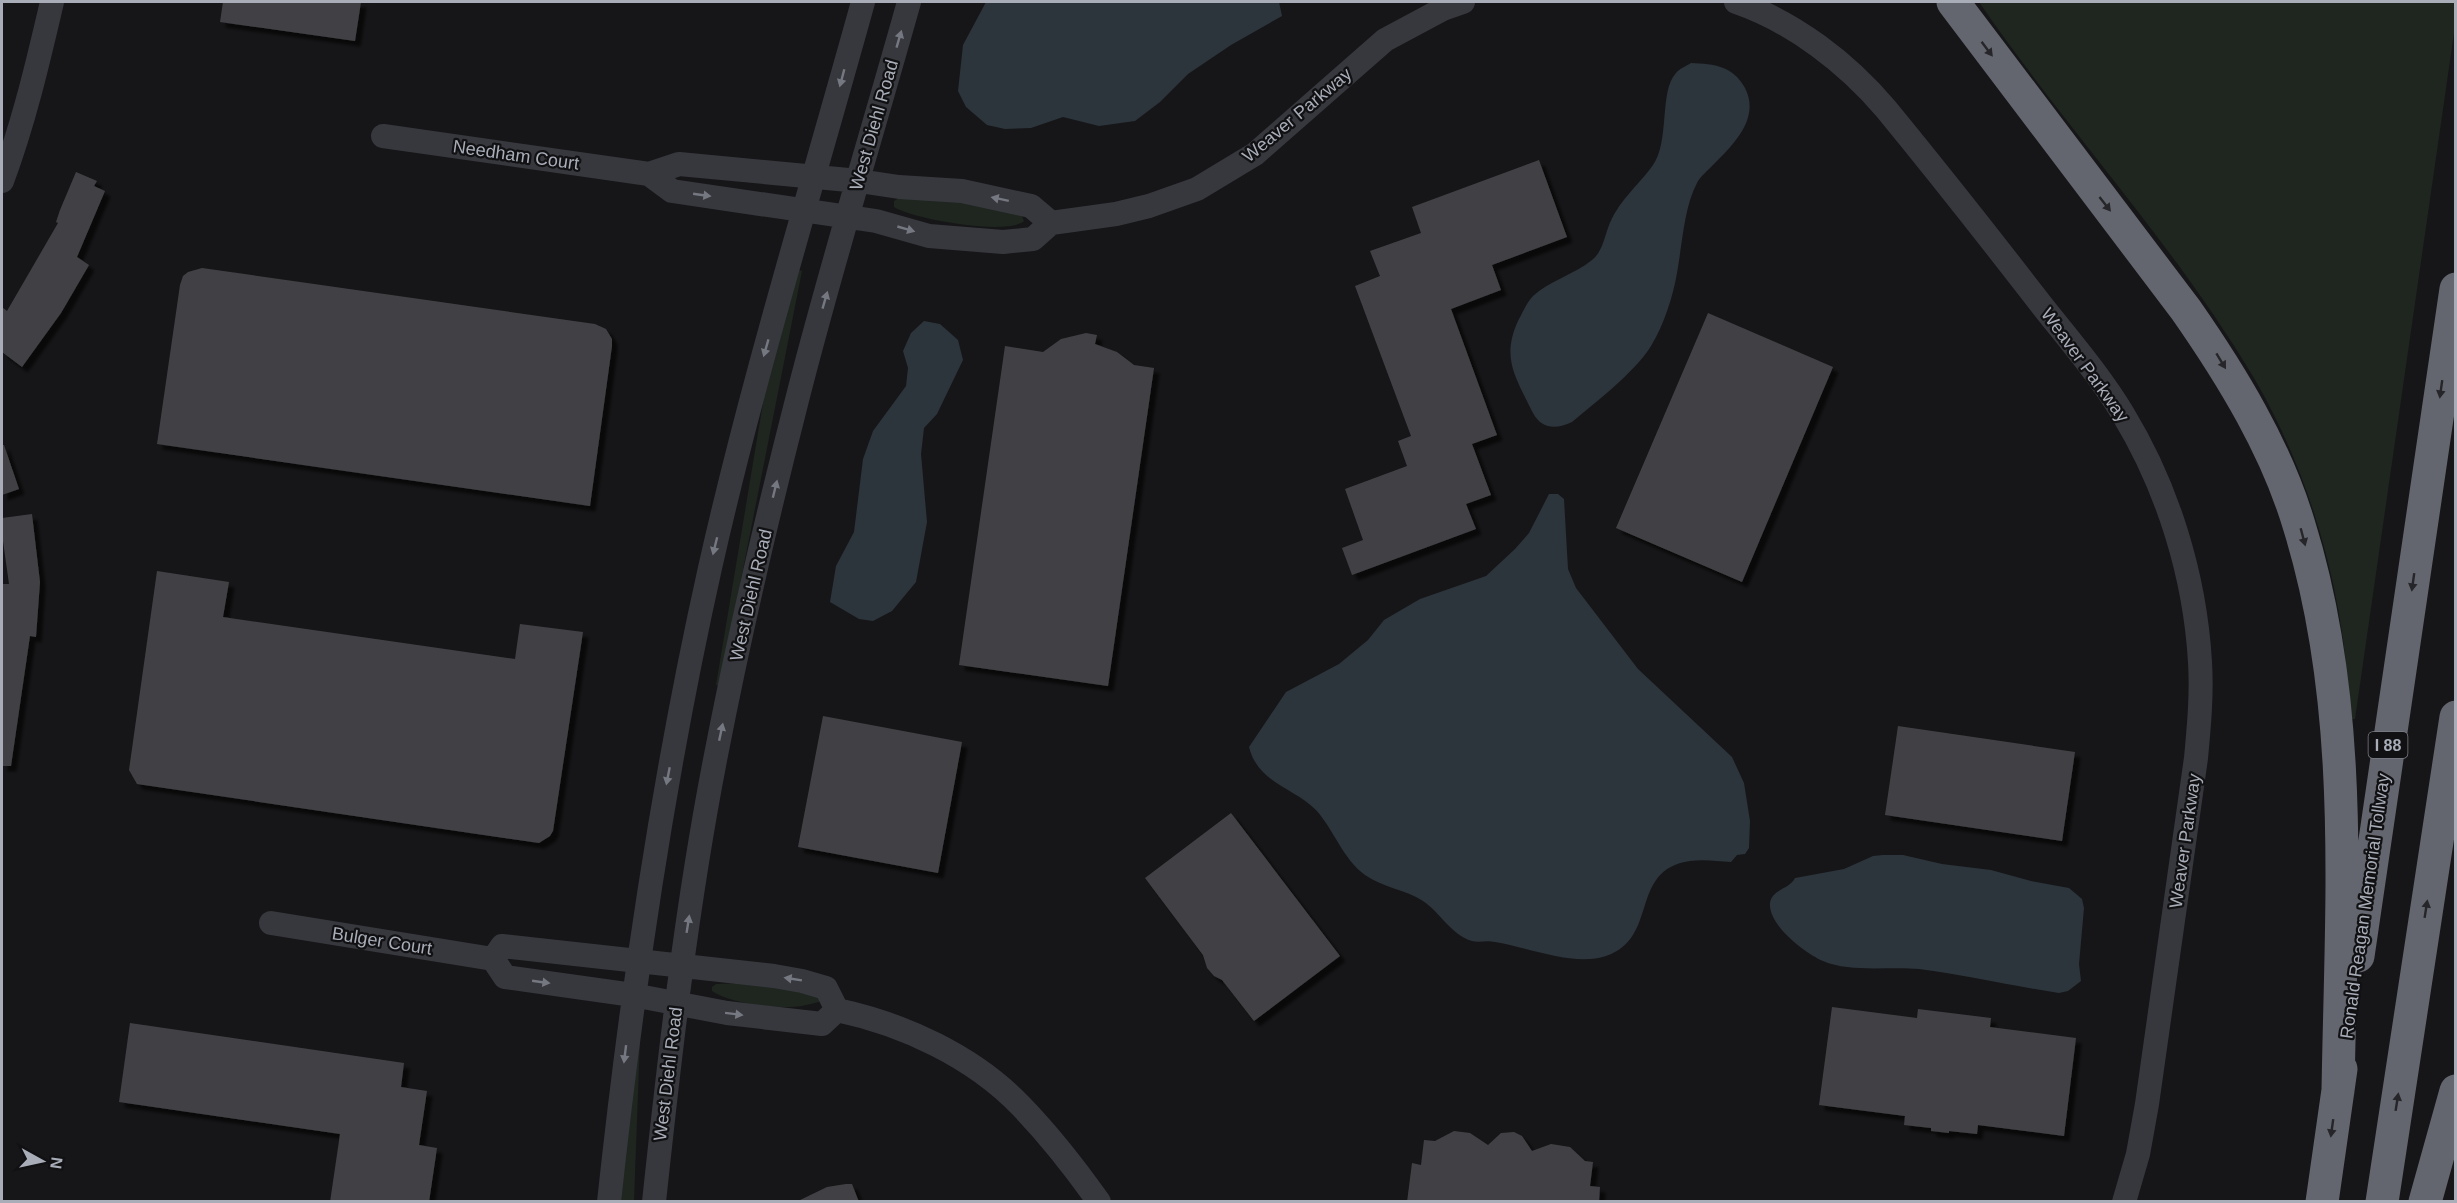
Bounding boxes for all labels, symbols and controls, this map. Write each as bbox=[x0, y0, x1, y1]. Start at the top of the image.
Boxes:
one-way arrow bbox=[895, 30, 904, 48]
one-way arrow bbox=[1981, 40, 1993, 56]
street label: West Diehl Road bbox=[846, 57, 902, 193]
street label: Weaver Parkway bbox=[1239, 64, 1355, 166]
one-way arrow bbox=[837, 69, 846, 87]
street label: Needham Court bbox=[452, 136, 580, 174]
one-way arrow bbox=[692, 191, 711, 200]
one-way arrow bbox=[990, 194, 1009, 203]
one-way arrow bbox=[2099, 196, 2111, 212]
one-way arrow bbox=[897, 225, 915, 234]
one-way arrow bbox=[821, 291, 830, 309]
street label: Weaver Parkway bbox=[2037, 304, 2133, 426]
one-way arrow bbox=[761, 339, 770, 357]
one-way arrow bbox=[2215, 353, 2226, 369]
one-way arrow bbox=[2436, 380, 2445, 399]
one-way arrow bbox=[771, 480, 781, 498]
street label: West Diehl Road bbox=[726, 527, 776, 663]
one-way arrow bbox=[2299, 528, 2308, 546]
one-way arrow bbox=[710, 537, 720, 555]
one-way arrow bbox=[2408, 572, 2417, 591]
one-way arrow bbox=[717, 722, 726, 741]
road number: I 88 bbox=[2368, 732, 2408, 758]
one-way arrow bbox=[663, 767, 672, 786]
street label: Weaver Parkway bbox=[2166, 772, 2204, 910]
street label: Ronald Reagan Memorial Tollway bbox=[2336, 772, 2394, 1040]
one-way arrow bbox=[2422, 900, 2431, 919]
one-way arrow bbox=[683, 915, 692, 934]
street label: Bulger Court bbox=[331, 923, 433, 959]
one-way arrow bbox=[783, 975, 802, 984]
one-way arrow bbox=[532, 978, 551, 987]
street label: West Diehl Road bbox=[650, 1006, 686, 1142]
one-way arrow bbox=[725, 1009, 744, 1019]
one-way arrow bbox=[621, 1044, 630, 1063]
one-way arrow bbox=[2392, 1093, 2401, 1112]
one-way arrow bbox=[2328, 1119, 2337, 1138]
north arrow bbox=[12, 1131, 72, 1191]
text: N bbox=[47, 1156, 66, 1170]

